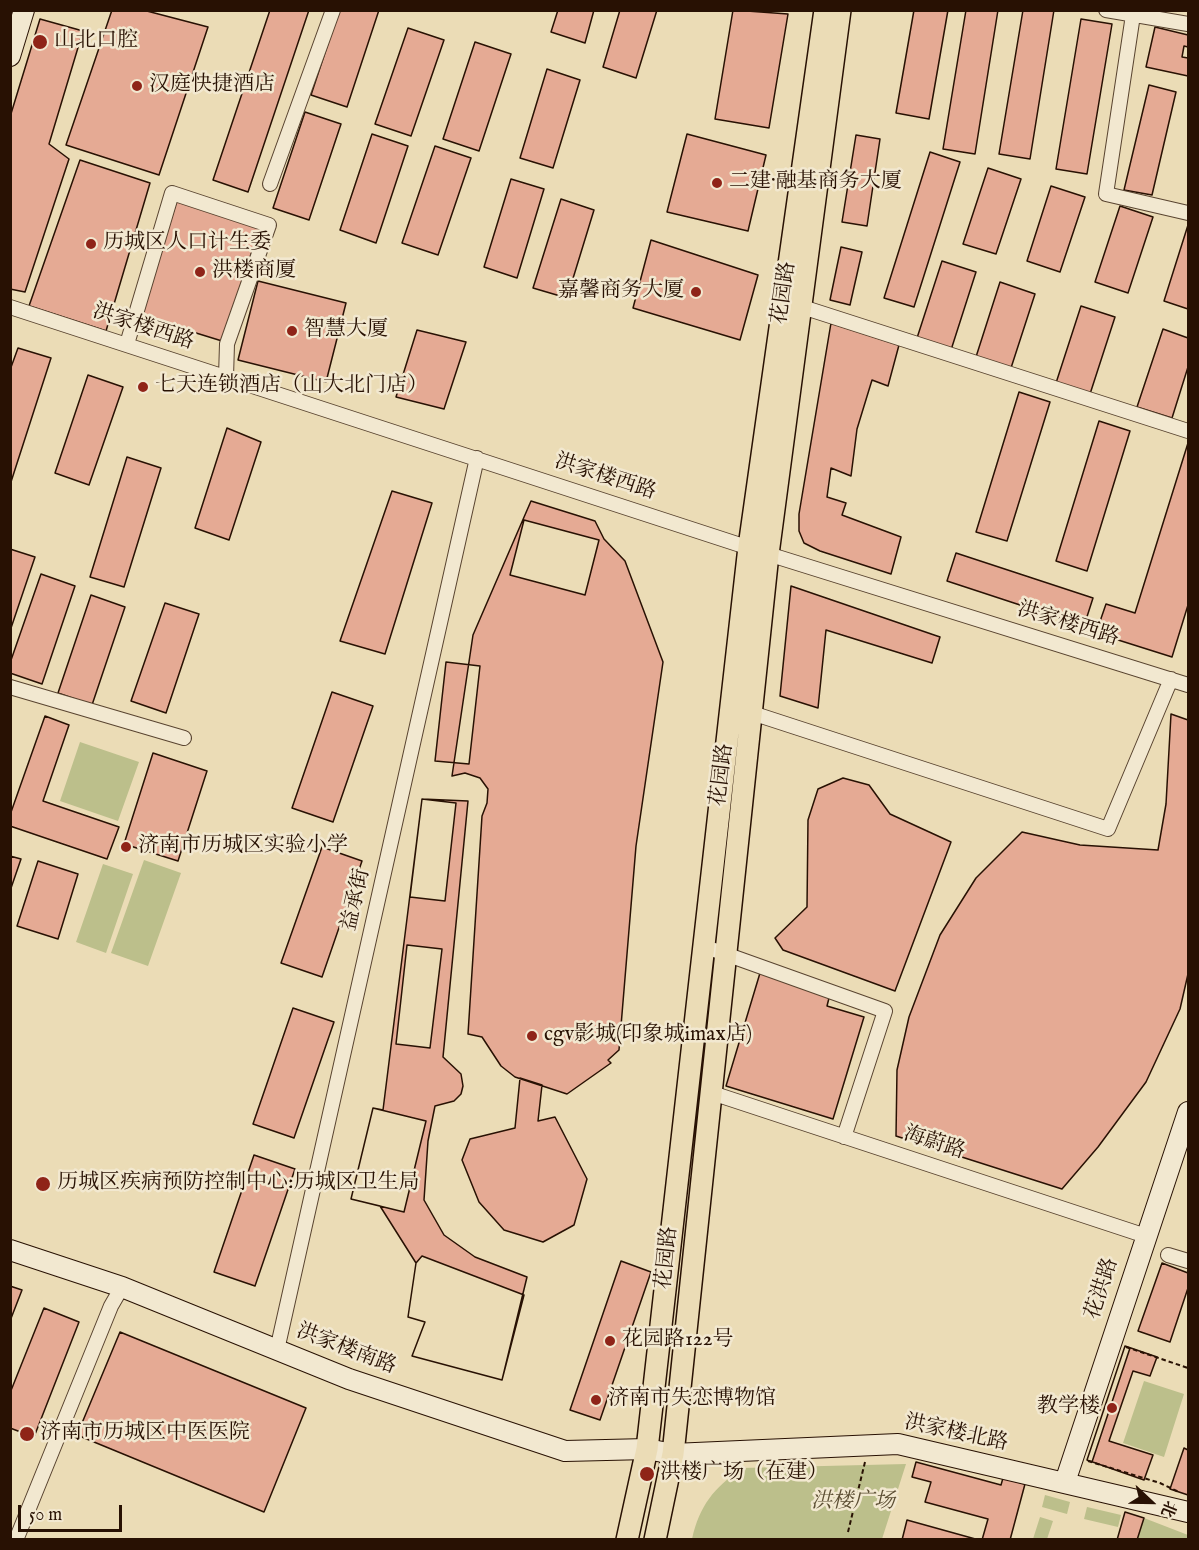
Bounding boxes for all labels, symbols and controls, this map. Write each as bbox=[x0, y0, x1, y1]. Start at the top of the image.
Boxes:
place label: 山北口腔 bbox=[54, 29, 138, 55]
marker: 山北口腔 bbox=[31, 33, 49, 51]
place label: 汉庭快捷酒店 bbox=[149, 73, 275, 99]
marker: 汉庭快捷酒店 bbox=[130, 79, 144, 93]
place label: 二建·融基商务大厦 bbox=[729, 170, 902, 196]
marker: 二建·融基商务大厦 bbox=[710, 176, 724, 190]
place label: 历城区人口计生委 bbox=[103, 231, 271, 257]
marker: 历城区人口计生委 bbox=[84, 237, 98, 251]
place label: 洪楼商厦 bbox=[212, 259, 296, 285]
street label: 花园路 bbox=[768, 260, 802, 326]
marker: 洪楼商厦 bbox=[193, 265, 207, 279]
place label: 嘉馨商务大厦 bbox=[558, 279, 684, 305]
marker: 嘉馨商务大厦 bbox=[689, 285, 703, 299]
street label: 洪家楼西路 bbox=[89, 300, 197, 356]
place label: 智慧大厦 bbox=[304, 318, 388, 344]
marker: 智慧大厦 bbox=[285, 324, 299, 338]
place label: 七天连锁酒店（山大北门店） bbox=[155, 374, 428, 400]
marker: 七天连锁酒店（山大北门店） bbox=[136, 380, 150, 394]
street label: 洪家楼西路 bbox=[551, 450, 659, 506]
street label: 洪家楼西路 bbox=[1014, 598, 1122, 652]
street label: 花园路 bbox=[707, 742, 739, 808]
place label: 济南市历城区实验小学 bbox=[138, 834, 348, 860]
marker: 济南市历城区实验小学 bbox=[119, 840, 133, 854]
street label: 益承街 bbox=[338, 866, 376, 934]
place label: cgv影城(印象城imax店) bbox=[544, 1023, 752, 1049]
marker: cgv影城(印象城imax店) bbox=[525, 1029, 539, 1043]
street label: 海蔚路 bbox=[900, 1122, 968, 1166]
place label: 历城区疾病预防控制中心:历城区卫生局 bbox=[57, 1171, 420, 1197]
marker: 历城区疾病预防控制中心:历城区卫生局 bbox=[34, 1175, 52, 1193]
street label: 花园路 bbox=[652, 1225, 684, 1291]
street label: 花洪路 bbox=[1081, 1255, 1125, 1323]
street label: 洪家楼南路 bbox=[292, 1319, 400, 1381]
place label: 花园路122号 bbox=[622, 1328, 734, 1354]
marker: 花园路122号 bbox=[603, 1334, 617, 1348]
place label: 济南市失恋博物馆 bbox=[608, 1387, 776, 1413]
marker: 济南市失恋博物馆 bbox=[589, 1393, 603, 1407]
place label: 教学楼 bbox=[1037, 1395, 1100, 1421]
marker: 教学楼 bbox=[1105, 1401, 1119, 1415]
street label: 洪家楼北路 bbox=[902, 1411, 1010, 1457]
place label: 济南市历城区中医医院 bbox=[40, 1421, 250, 1447]
marker: 济南市历城区中医医院 bbox=[18, 1425, 36, 1443]
place label: 洪楼广场（在建） bbox=[660, 1461, 828, 1487]
marker: 洪楼广场（在建） bbox=[638, 1465, 656, 1483]
north arrow bbox=[1121, 1472, 1181, 1532]
park label: 洪楼广场 bbox=[811, 1490, 895, 1516]
scale bar bbox=[21, 1493, 124, 1531]
text: 北 bbox=[1155, 1498, 1180, 1520]
text: 50 m bbox=[29, 1504, 62, 1527]

